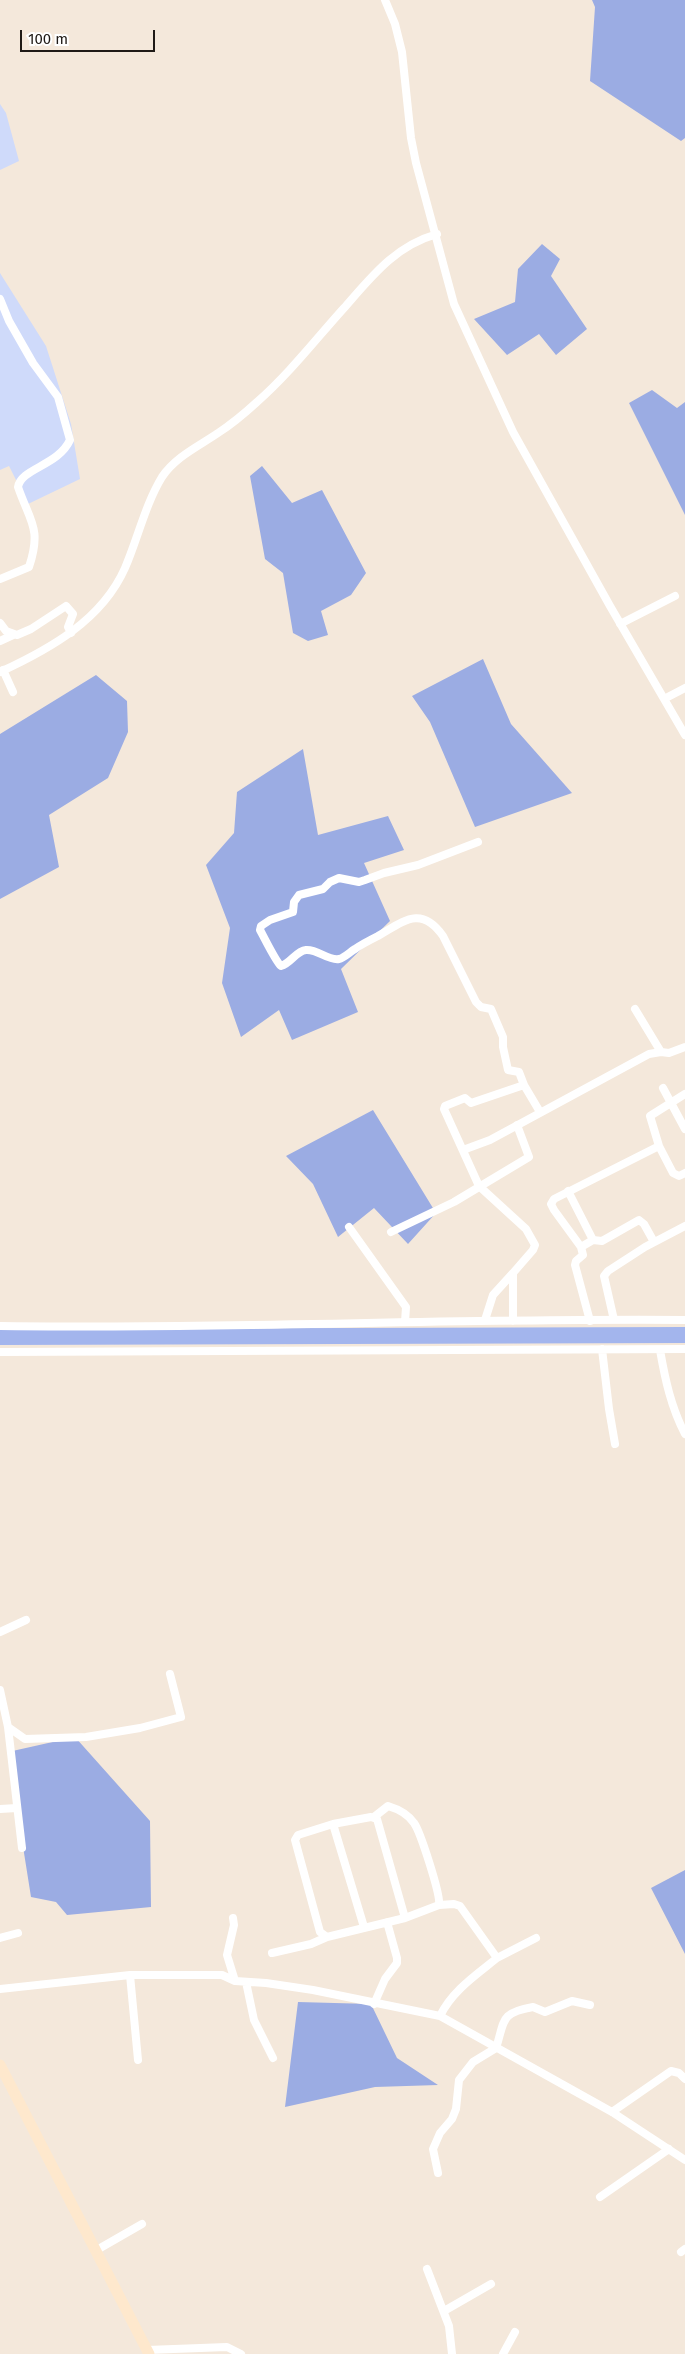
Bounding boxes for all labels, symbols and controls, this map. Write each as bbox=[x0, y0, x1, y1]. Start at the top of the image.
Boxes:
scale bar bbox=[22, 20, 158, 52]
text: 100 m bbox=[28, 30, 68, 48]

